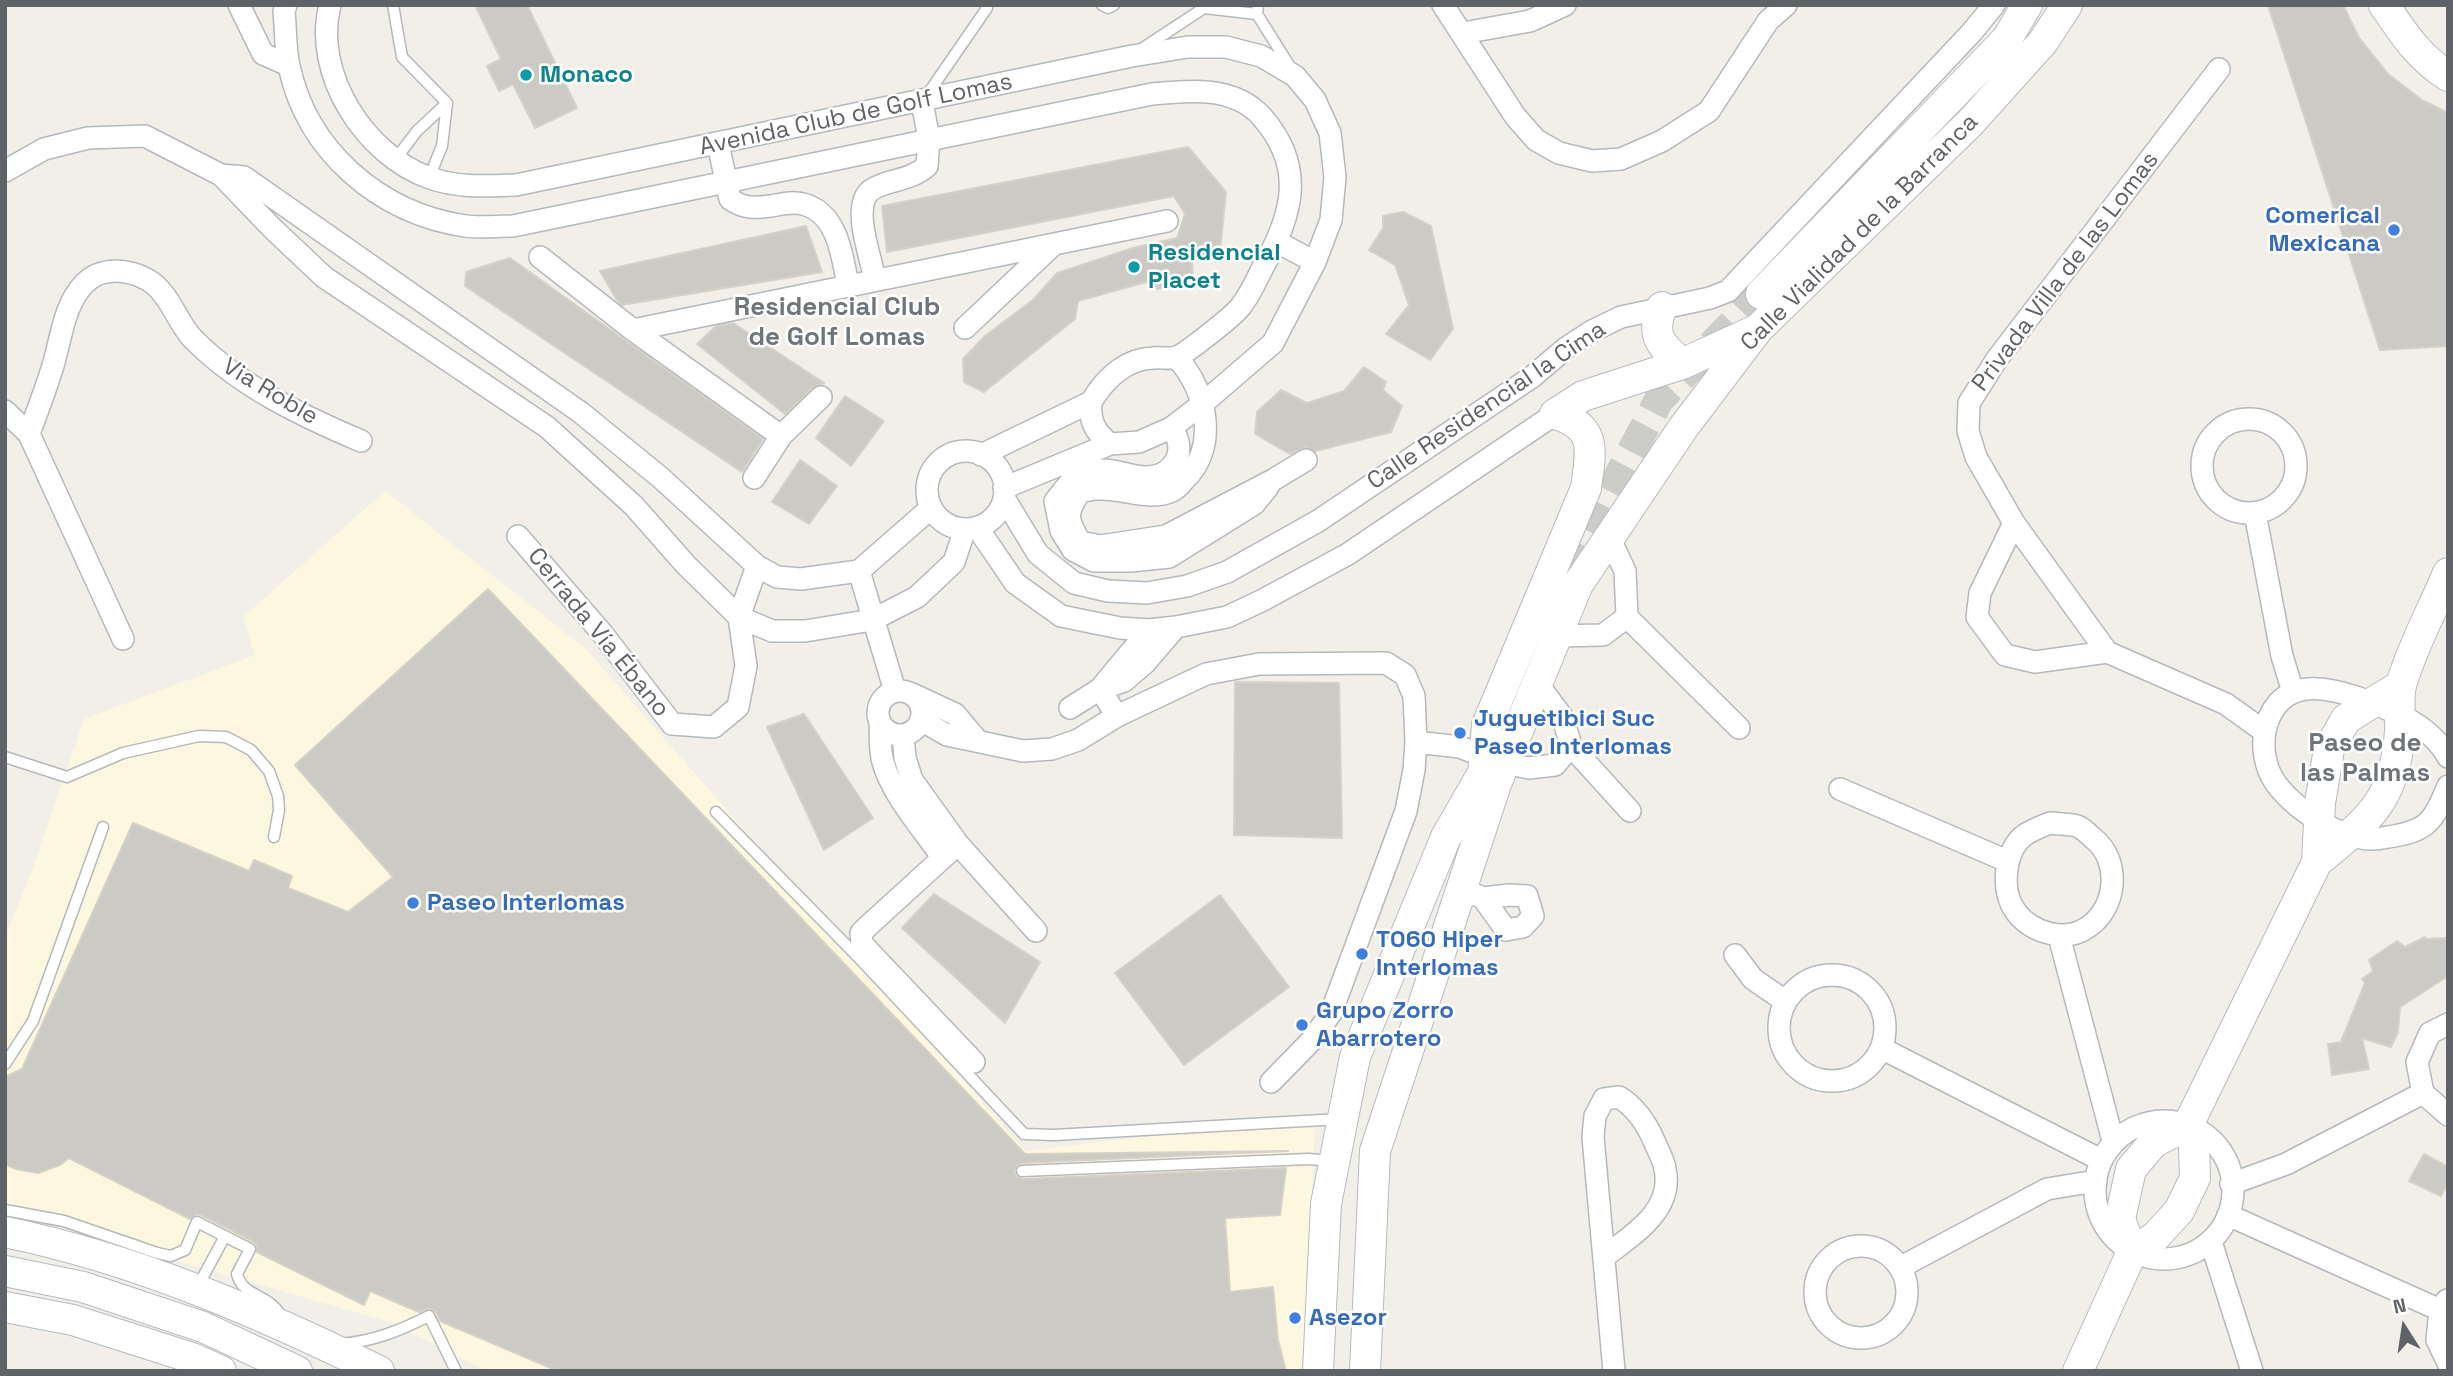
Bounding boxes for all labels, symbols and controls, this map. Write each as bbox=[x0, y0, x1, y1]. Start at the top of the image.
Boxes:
place label: Monaco bbox=[540, 61, 633, 89]
marker: Monaco bbox=[518, 67, 534, 83]
street label: Avenida Club de Golf Lomas bbox=[697, 68, 1015, 162]
street label: Calle Vialidad de la Barranca bbox=[1735, 108, 1985, 358]
street label: Privada Villa de las Lomas bbox=[1967, 147, 2165, 397]
place label: Comerical Mexicana bbox=[2265, 202, 2380, 258]
marker: Comerical Mexicana bbox=[2386, 222, 2402, 238]
place label: Residencial Placet bbox=[1148, 239, 1281, 295]
marker: Residencial Placet bbox=[1126, 259, 1142, 275]
district label: Residencial Club de Golf Lomas bbox=[734, 292, 940, 354]
street label: Calle Residencial la Cima bbox=[1362, 315, 1612, 497]
street label: Via Roble bbox=[217, 352, 323, 432]
street label: Cerrada Vía Ébano bbox=[521, 543, 675, 723]
place label: Juguetibici Suc Paseo Interlomas bbox=[1474, 705, 1672, 761]
marker: Juguetibici Suc Paseo Interlomas bbox=[1452, 725, 1468, 741]
district label: Paseo de las Palmas bbox=[2300, 728, 2430, 790]
place label: Paseo Interlomas bbox=[427, 889, 625, 917]
marker: Paseo Interlomas bbox=[405, 895, 421, 911]
place label: T060 Hiper Interlomas bbox=[1376, 926, 1503, 982]
marker: T060 Hiper Interlomas bbox=[1354, 946, 1370, 962]
place label: Grupo Zorro Abarrotero bbox=[1316, 997, 1454, 1053]
marker: Grupo Zorro Abarrotero bbox=[1294, 1017, 1310, 1033]
north arrow bbox=[2369, 1292, 2439, 1362]
text: N bbox=[2391, 1292, 2408, 1320]
place label: Asezor bbox=[1309, 1304, 1387, 1332]
marker: Asezor bbox=[1287, 1310, 1303, 1326]

